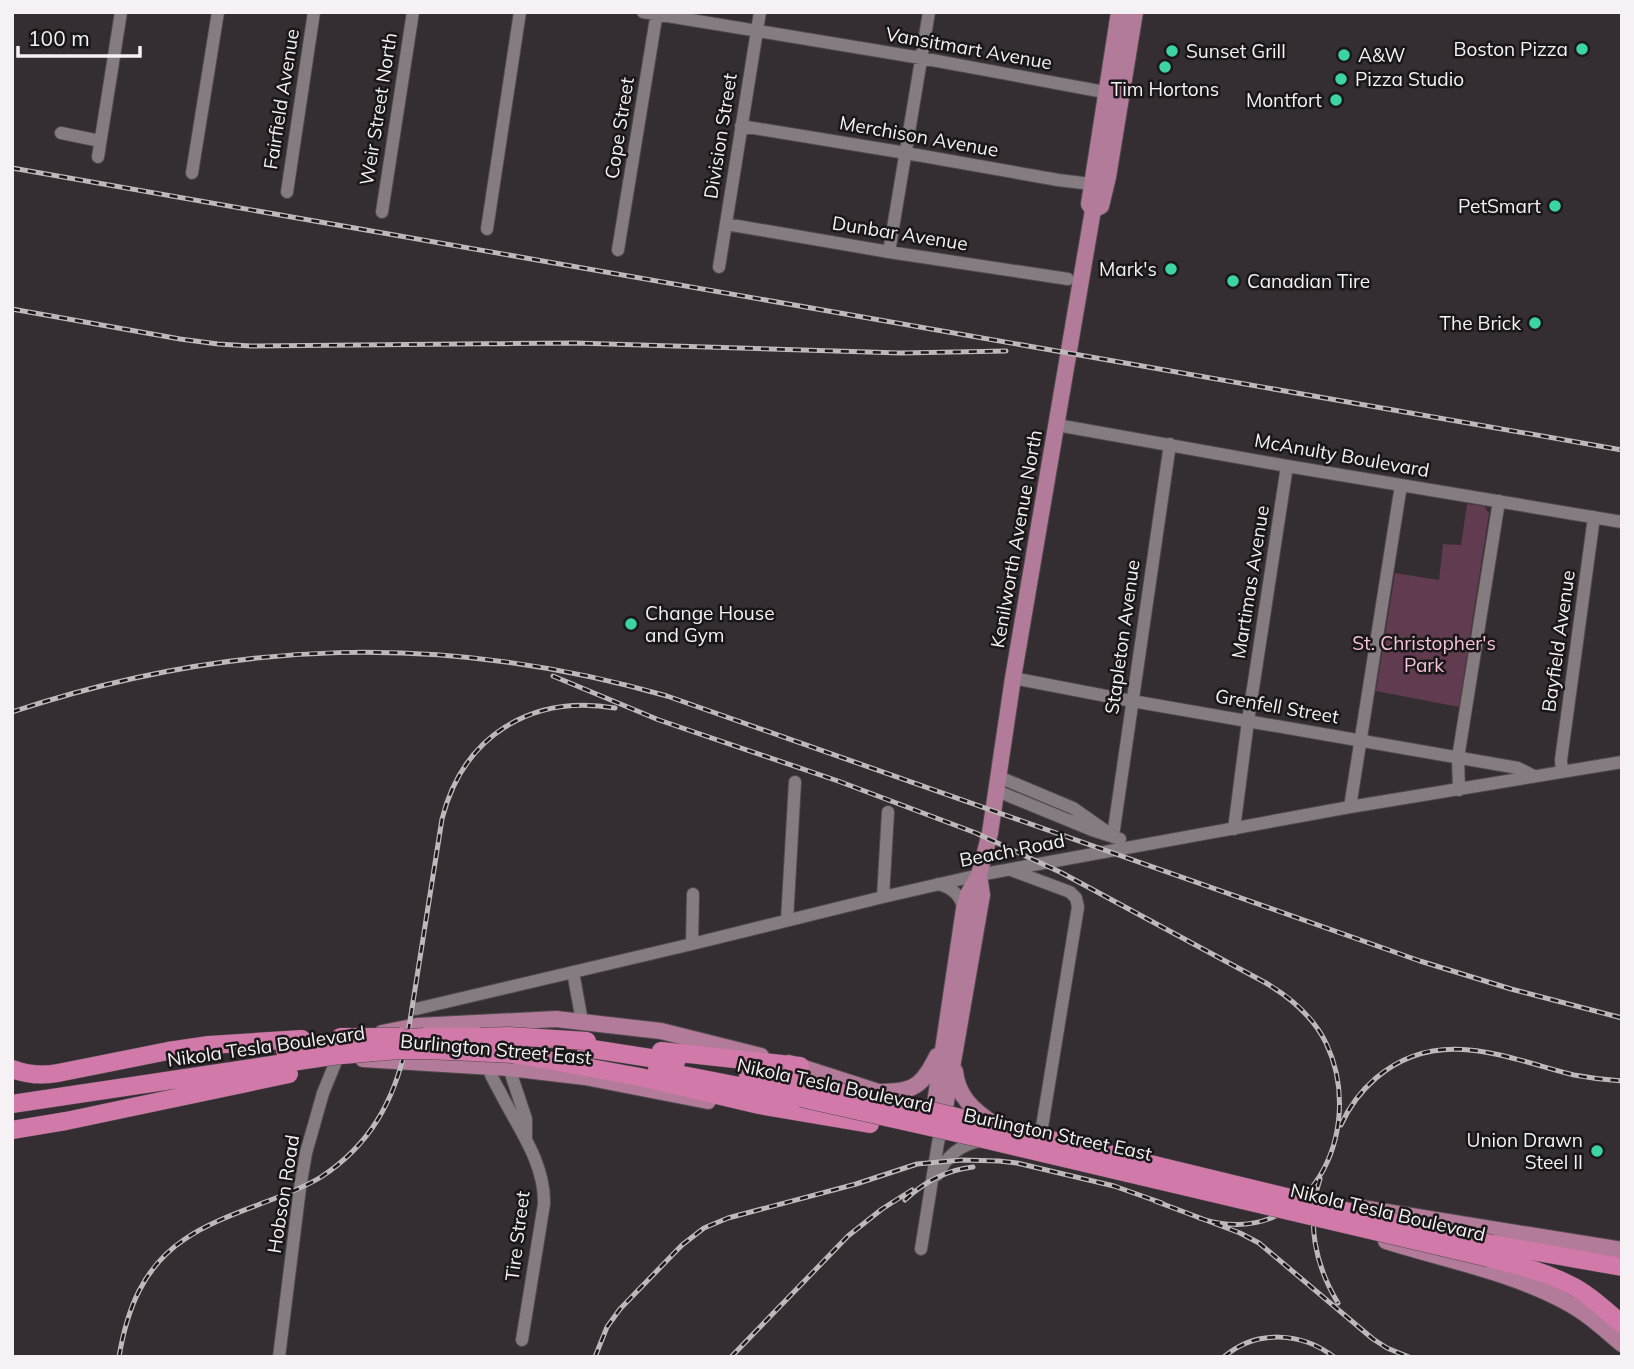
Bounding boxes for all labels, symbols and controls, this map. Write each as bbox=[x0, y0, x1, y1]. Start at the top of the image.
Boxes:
scale bar bbox=[18, 14, 140, 58]
street label: Vansitmart Avenue bbox=[884, 22, 1054, 74]
text: 100 m bbox=[28, 25, 90, 51]
street label: Fairfield Avenue bbox=[258, 27, 304, 171]
street label: Weir Street North bbox=[354, 31, 402, 187]
place label: Boston Pizza bbox=[1453, 37, 1568, 61]
place label: Sunset Grill bbox=[1186, 39, 1286, 63]
marker: Boston Pizza bbox=[1574, 41, 1590, 57]
marker: Sunset Grill bbox=[1164, 43, 1180, 59]
place label: A&W bbox=[1358, 43, 1405, 67]
marker: A&W bbox=[1336, 47, 1352, 63]
marker: Tim Hortons bbox=[1157, 59, 1173, 75]
place label: Pizza Studio bbox=[1355, 67, 1464, 91]
street label: Division Street bbox=[698, 71, 742, 200]
marker: Pizza Studio bbox=[1333, 71, 1349, 87]
street label: Cope Street bbox=[599, 75, 639, 180]
place label: Tim Hortons bbox=[1111, 77, 1219, 101]
place label: Montfort bbox=[1246, 88, 1322, 112]
marker: Montfort bbox=[1328, 92, 1344, 108]
street label: Merchison Avenue bbox=[838, 110, 1000, 162]
place label: PetSmart bbox=[1458, 194, 1541, 218]
marker: PetSmart bbox=[1547, 198, 1563, 214]
street label: Dunbar Avenue bbox=[830, 210, 970, 256]
place label: Mark's bbox=[1099, 257, 1157, 281]
marker: Mark's bbox=[1163, 261, 1179, 277]
place label: Canadian Tire bbox=[1247, 269, 1370, 293]
marker: Canadian Tire bbox=[1225, 273, 1241, 289]
place label: The Brick bbox=[1440, 311, 1521, 335]
marker: The Brick bbox=[1527, 315, 1543, 331]
street label: Kenilworth Avenue North bbox=[985, 428, 1047, 650]
street label: McAnulty Boulevard bbox=[1253, 428, 1431, 482]
street label: Martimas Avenue bbox=[1226, 504, 1274, 660]
street label: Stapleton Avenue bbox=[1099, 558, 1145, 716]
street label: Bayfield Avenue bbox=[1536, 569, 1580, 713]
place label: Change House and Gym bbox=[645, 601, 775, 647]
marker: Change House and Gym bbox=[623, 616, 639, 632]
park label: St. Christopher's Park bbox=[1352, 631, 1496, 677]
street label: Grenfell Street bbox=[1213, 683, 1341, 729]
street label: Beach Road bbox=[957, 828, 1067, 872]
street label: Nikola Tesla Boulevard bbox=[165, 1020, 367, 1072]
street label: Burlington Street East bbox=[399, 1029, 593, 1069]
street label: Nikola Tesla Boulevard bbox=[735, 1053, 935, 1117]
street label: Burlington Street East bbox=[962, 1102, 1155, 1166]
place label: Union Drawn Steel II bbox=[1467, 1128, 1583, 1174]
street label: Hobson Road bbox=[262, 1133, 304, 1255]
marker: Union Drawn Steel II bbox=[1589, 1143, 1605, 1159]
street label: Nikola Tesla Boulevard bbox=[1288, 1178, 1488, 1246]
street label: Tire Street bbox=[500, 1189, 534, 1282]

